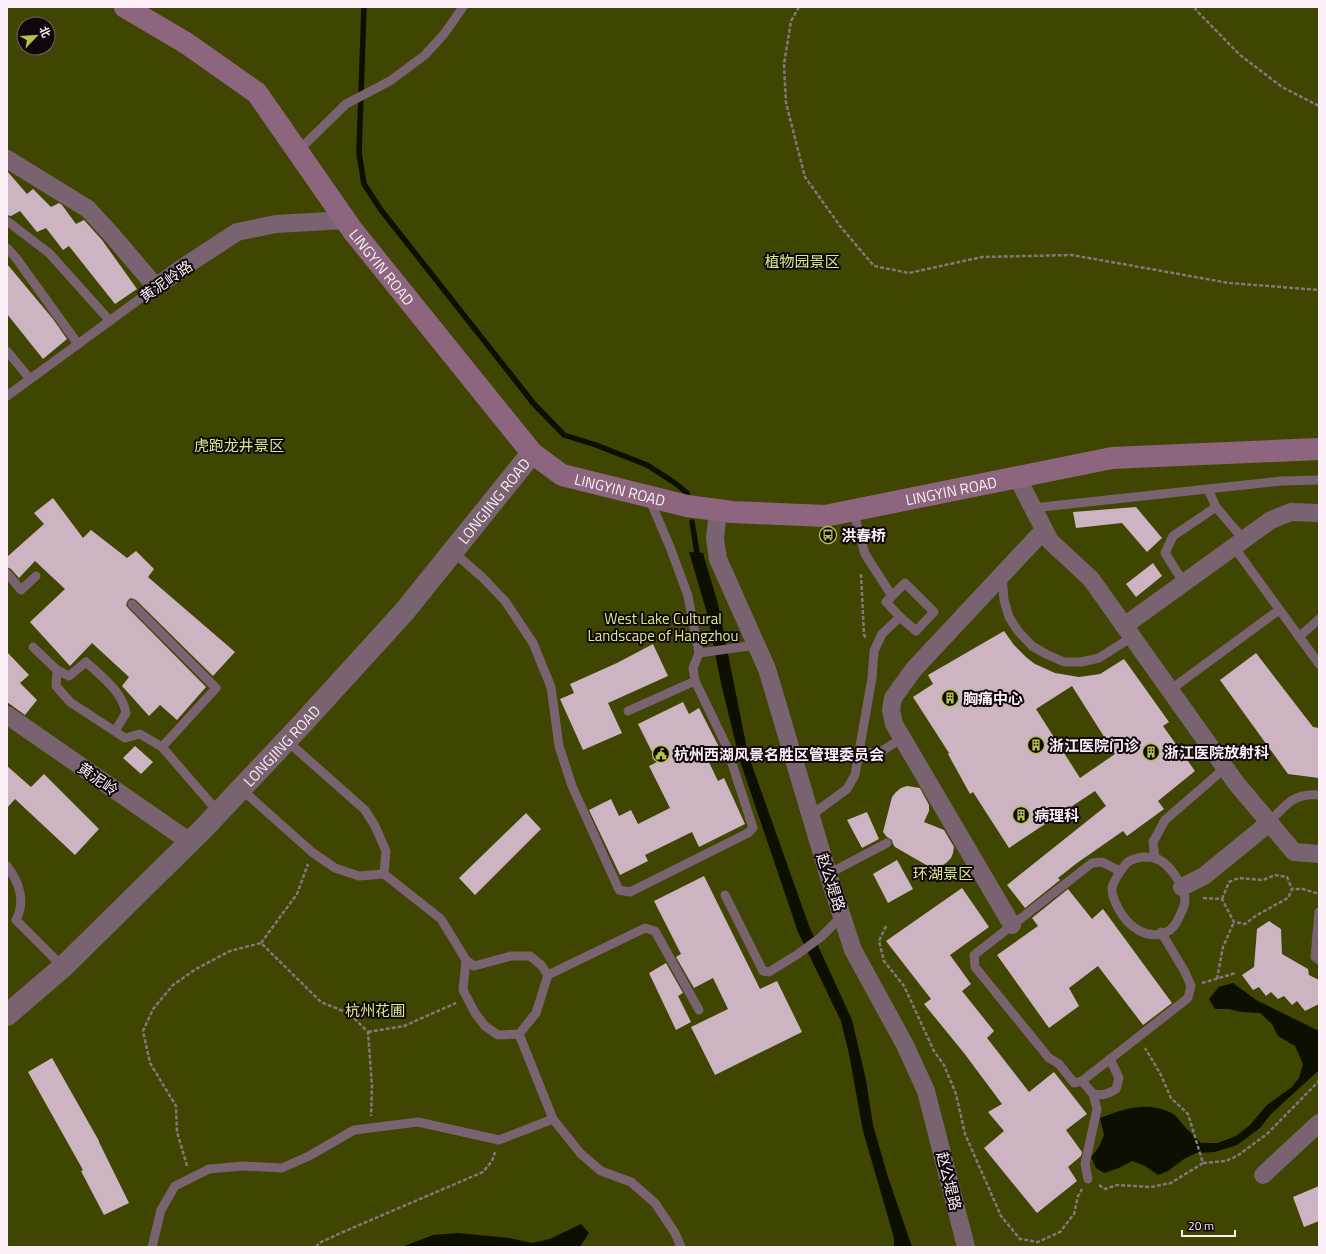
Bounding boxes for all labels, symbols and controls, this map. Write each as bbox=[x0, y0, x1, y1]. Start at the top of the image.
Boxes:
north arrow bbox=[16, 16, 56, 56]
text: 北 bbox=[35, 23, 55, 40]
street label: LINGYIN ROAD bbox=[344, 224, 420, 310]
park label: 植物园景区 bbox=[764, 250, 840, 273]
street label: 黄泥岭路 bbox=[135, 254, 197, 308]
park label: 虎跑龙井景区 bbox=[194, 434, 284, 457]
street label: LONGJING ROAD bbox=[452, 453, 535, 549]
street label: LINGYIN ROAD bbox=[572, 467, 668, 512]
street label: LINGYIN ROAD bbox=[903, 470, 999, 511]
place label: 洪春桥 bbox=[841, 524, 886, 547]
bus stop icon: 洪春桥 bbox=[818, 525, 838, 545]
park label: West Lake Cultural Landscape of Hangzhou bbox=[588, 607, 738, 647]
place label: 胸痛中心 bbox=[963, 687, 1023, 710]
building icon: 胸痛中心 bbox=[940, 688, 960, 708]
street label: LONGJING ROAD bbox=[237, 700, 326, 791]
place label: 浙江医院门诊 bbox=[1049, 734, 1140, 757]
building icon: 浙江医院门诊 bbox=[1026, 735, 1046, 755]
place label: 浙江医院放射科 bbox=[1164, 741, 1269, 764]
building icon: 浙江医院放射科 bbox=[1141, 742, 1161, 762]
place label: 杭州西湖风景名胜区管理委员会 bbox=[674, 743, 884, 766]
public building icon: 杭州西湖风景名胜区管理委员会 bbox=[651, 744, 671, 764]
street label: 黄泥岭 bbox=[73, 757, 123, 801]
place label: 病理科 bbox=[1034, 804, 1079, 827]
building icon: 病理科 bbox=[1011, 805, 1031, 825]
street label: 赵公堤路 bbox=[811, 850, 851, 914]
park label: 环湖景区 bbox=[913, 862, 973, 885]
park label: 杭州花圃 bbox=[345, 999, 405, 1022]
street label: 赵公堤路 bbox=[931, 1149, 967, 1213]
scale bar bbox=[1182, 1212, 1235, 1238]
text: 20 m bbox=[1188, 1216, 1214, 1235]

